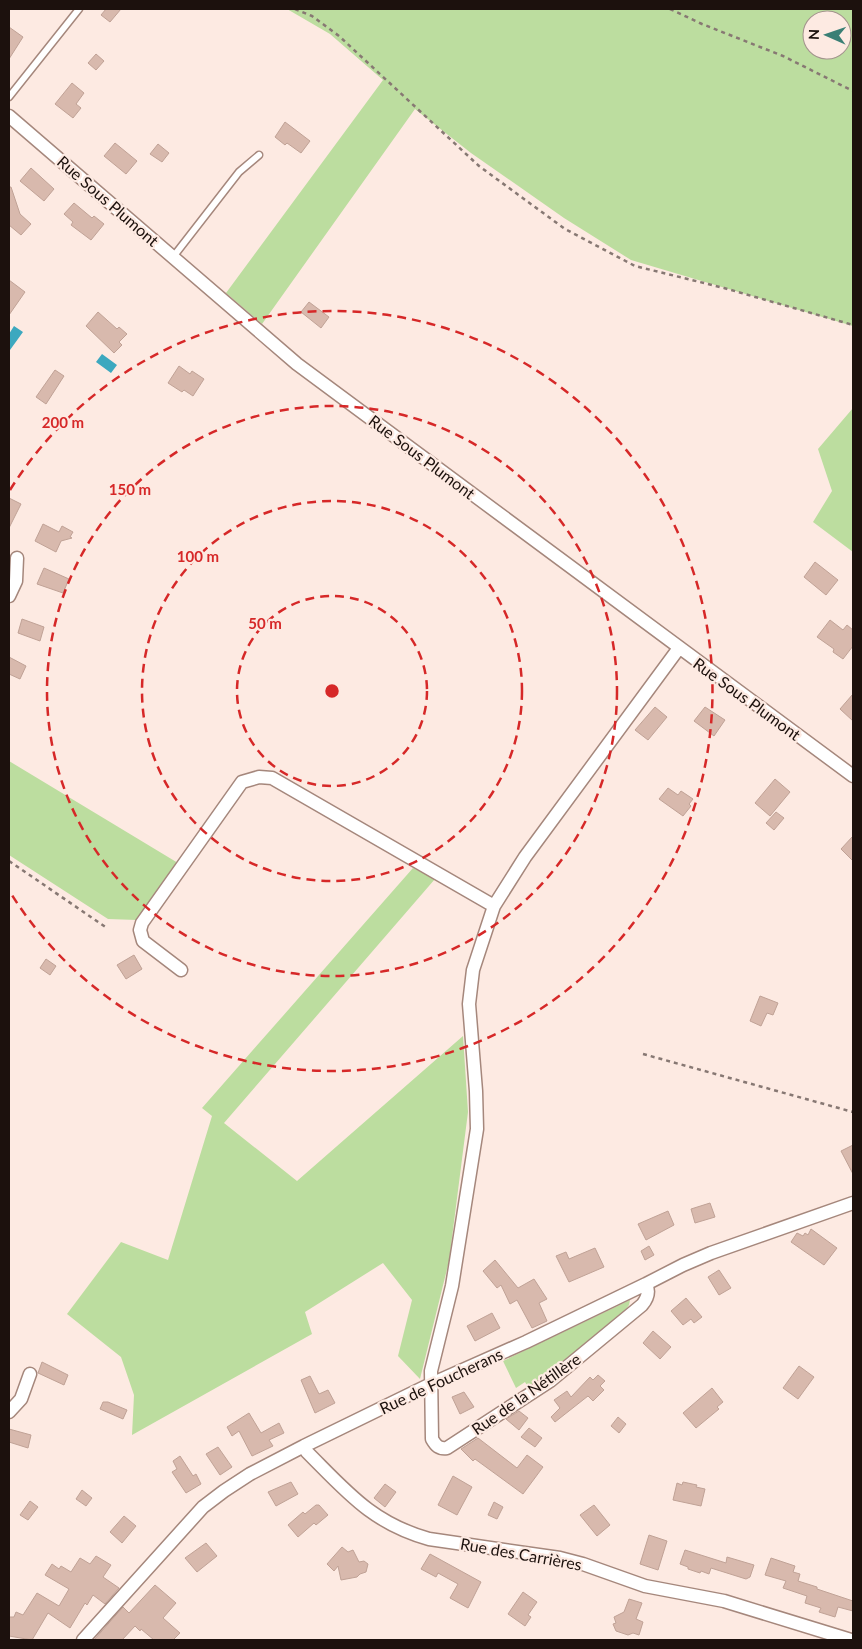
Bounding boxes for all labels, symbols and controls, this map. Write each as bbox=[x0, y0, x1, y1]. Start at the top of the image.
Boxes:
north arrow bbox=[802, 10, 852, 60]
text: N bbox=[805, 29, 822, 40]
street label: Rue Sous Plumont bbox=[54, 152, 163, 250]
street label: Rue Sous Plumont bbox=[366, 411, 479, 503]
text: 200 m bbox=[42, 413, 84, 431]
text: 150 m bbox=[109, 480, 151, 498]
text: 100 m bbox=[177, 547, 219, 565]
text: 50 m bbox=[248, 614, 282, 632]
street label: Rue Sous Plumont bbox=[690, 653, 805, 744]
centre of rings bbox=[323, 682, 341, 700]
street label: Rue de Foucherans bbox=[376, 1344, 505, 1417]
street label: Rue de la Nétillère bbox=[468, 1349, 584, 1438]
street label: Rue des Carrières bbox=[459, 1533, 583, 1574]

